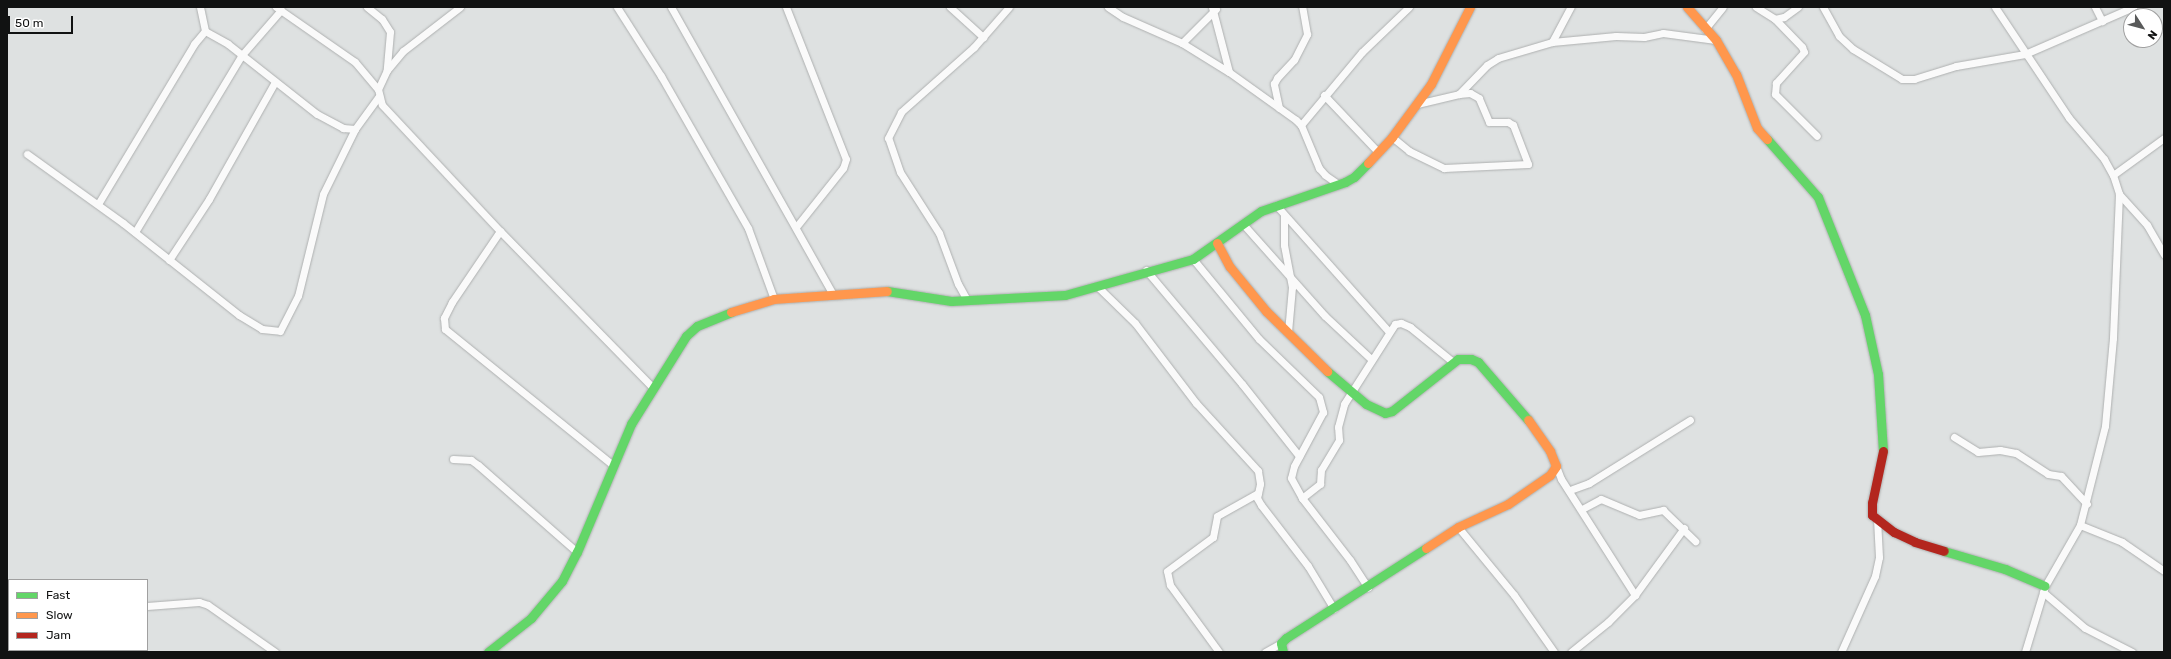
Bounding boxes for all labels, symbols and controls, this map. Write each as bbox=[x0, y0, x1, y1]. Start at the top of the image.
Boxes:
scale bar bbox=[10, 8, 75, 34]
north arrow bbox=[2123, 8, 2163, 48]
text: 50 m bbox=[15, 16, 43, 30]
text: N bbox=[2145, 28, 2160, 42]
legend bbox=[8, 579, 148, 651]
text: Fast bbox=[46, 588, 70, 602]
text: Slow bbox=[46, 608, 73, 622]
text: Jam bbox=[46, 628, 71, 642]

